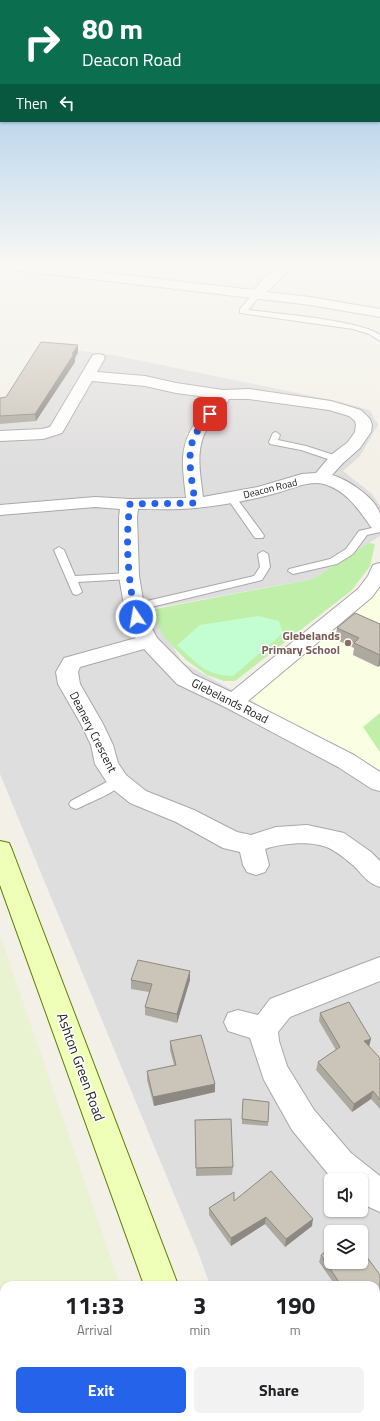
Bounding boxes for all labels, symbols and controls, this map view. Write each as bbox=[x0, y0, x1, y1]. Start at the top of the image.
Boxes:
text: 80 m bbox=[82, 7, 143, 50]
icon: right bbox=[16, 16, 68, 68]
text: Deacon Road bbox=[82, 46, 182, 73]
text: Then bbox=[16, 92, 48, 115]
icon: left bbox=[56, 92, 78, 114]
pin bbox=[193, 397, 227, 431]
icon: arrive bbox=[199, 403, 221, 425]
street label: Deacon Road bbox=[241, 475, 299, 502]
position arrow bbox=[115, 596, 157, 638]
place label: Glebelands Primary School bbox=[262, 626, 340, 659]
marker: Glebelands Primary School bbox=[343, 638, 353, 648]
street label: Glebelands Road bbox=[188, 673, 272, 728]
street label: Deanery Crescent bbox=[65, 688, 122, 776]
street label: Ashton Green Road bbox=[52, 1010, 111, 1124]
map controls bbox=[324, 1173, 368, 1269]
button: sound bbox=[324, 1173, 368, 1217]
button: layers bbox=[324, 1225, 368, 1269]
text: 11:33 bbox=[65, 1287, 125, 1323]
text: 3 bbox=[193, 1287, 207, 1323]
text: 190 bbox=[275, 1287, 315, 1323]
text: Arrival bbox=[77, 1320, 112, 1340]
text: min bbox=[189, 1320, 210, 1340]
text: m bbox=[290, 1320, 301, 1340]
button: Exit bbox=[16, 1367, 186, 1413]
button: Share bbox=[194, 1367, 364, 1413]

